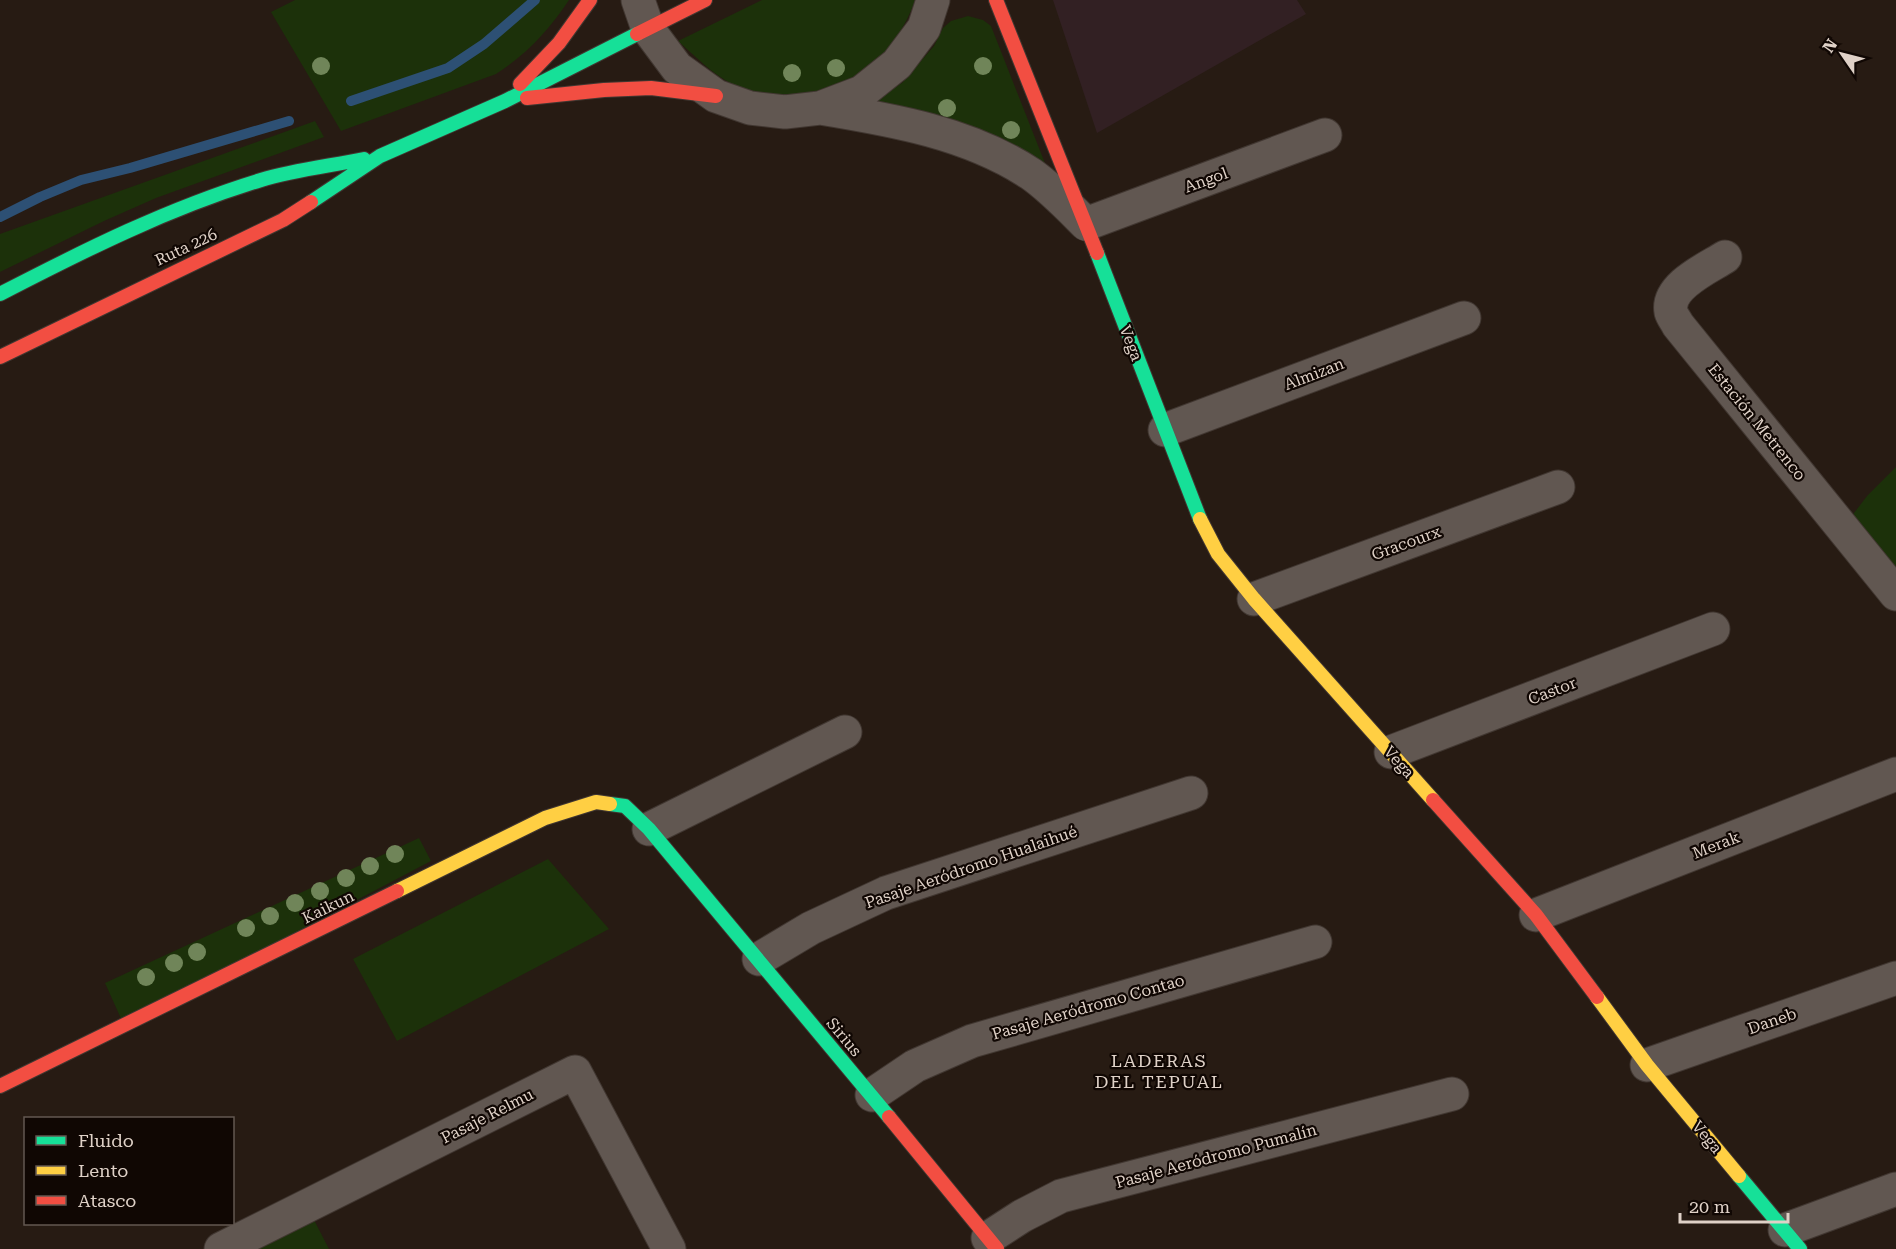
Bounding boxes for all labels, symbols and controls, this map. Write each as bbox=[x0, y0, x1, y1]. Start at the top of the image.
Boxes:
north arrow bbox=[1812, 24, 1872, 84]
text: N bbox=[1819, 35, 1841, 56]
street label: Angol bbox=[1182, 163, 1230, 197]
street label: Ruta 226 bbox=[152, 224, 220, 270]
street label: Vega bbox=[1116, 323, 1147, 364]
street label: Almizan bbox=[1281, 354, 1347, 394]
street label: Estación Metrenco bbox=[1704, 360, 1810, 484]
street label: Gracourx bbox=[1369, 521, 1444, 564]
street label: Castor bbox=[1525, 673, 1579, 709]
street label: Vega bbox=[1380, 742, 1418, 782]
street label: Pasaje Aeródromo Hualaihué bbox=[862, 822, 1080, 912]
street label: Merak bbox=[1690, 827, 1742, 863]
street label: Kaikun bbox=[299, 886, 357, 928]
street label: Pasaje Aeródromo Contao bbox=[990, 970, 1187, 1044]
street label: Daneb bbox=[1745, 1004, 1799, 1038]
street label: Sirius bbox=[822, 1014, 866, 1060]
district label: LADERAS DEL TEPUAL bbox=[1095, 1050, 1223, 1092]
street label: Pasaje Relmu bbox=[438, 1085, 536, 1147]
legend bbox=[24, 1117, 234, 1225]
street label: Vega bbox=[1688, 1117, 1726, 1157]
street label: Pasaje Aeródromo Pumalín bbox=[1113, 1120, 1319, 1192]
text: Fluido bbox=[78, 1130, 134, 1151]
text: Lento bbox=[78, 1160, 128, 1181]
scale bar bbox=[1680, 1186, 1788, 1224]
text: Atasco bbox=[78, 1190, 136, 1211]
text: 20 m bbox=[1689, 1196, 1730, 1217]

